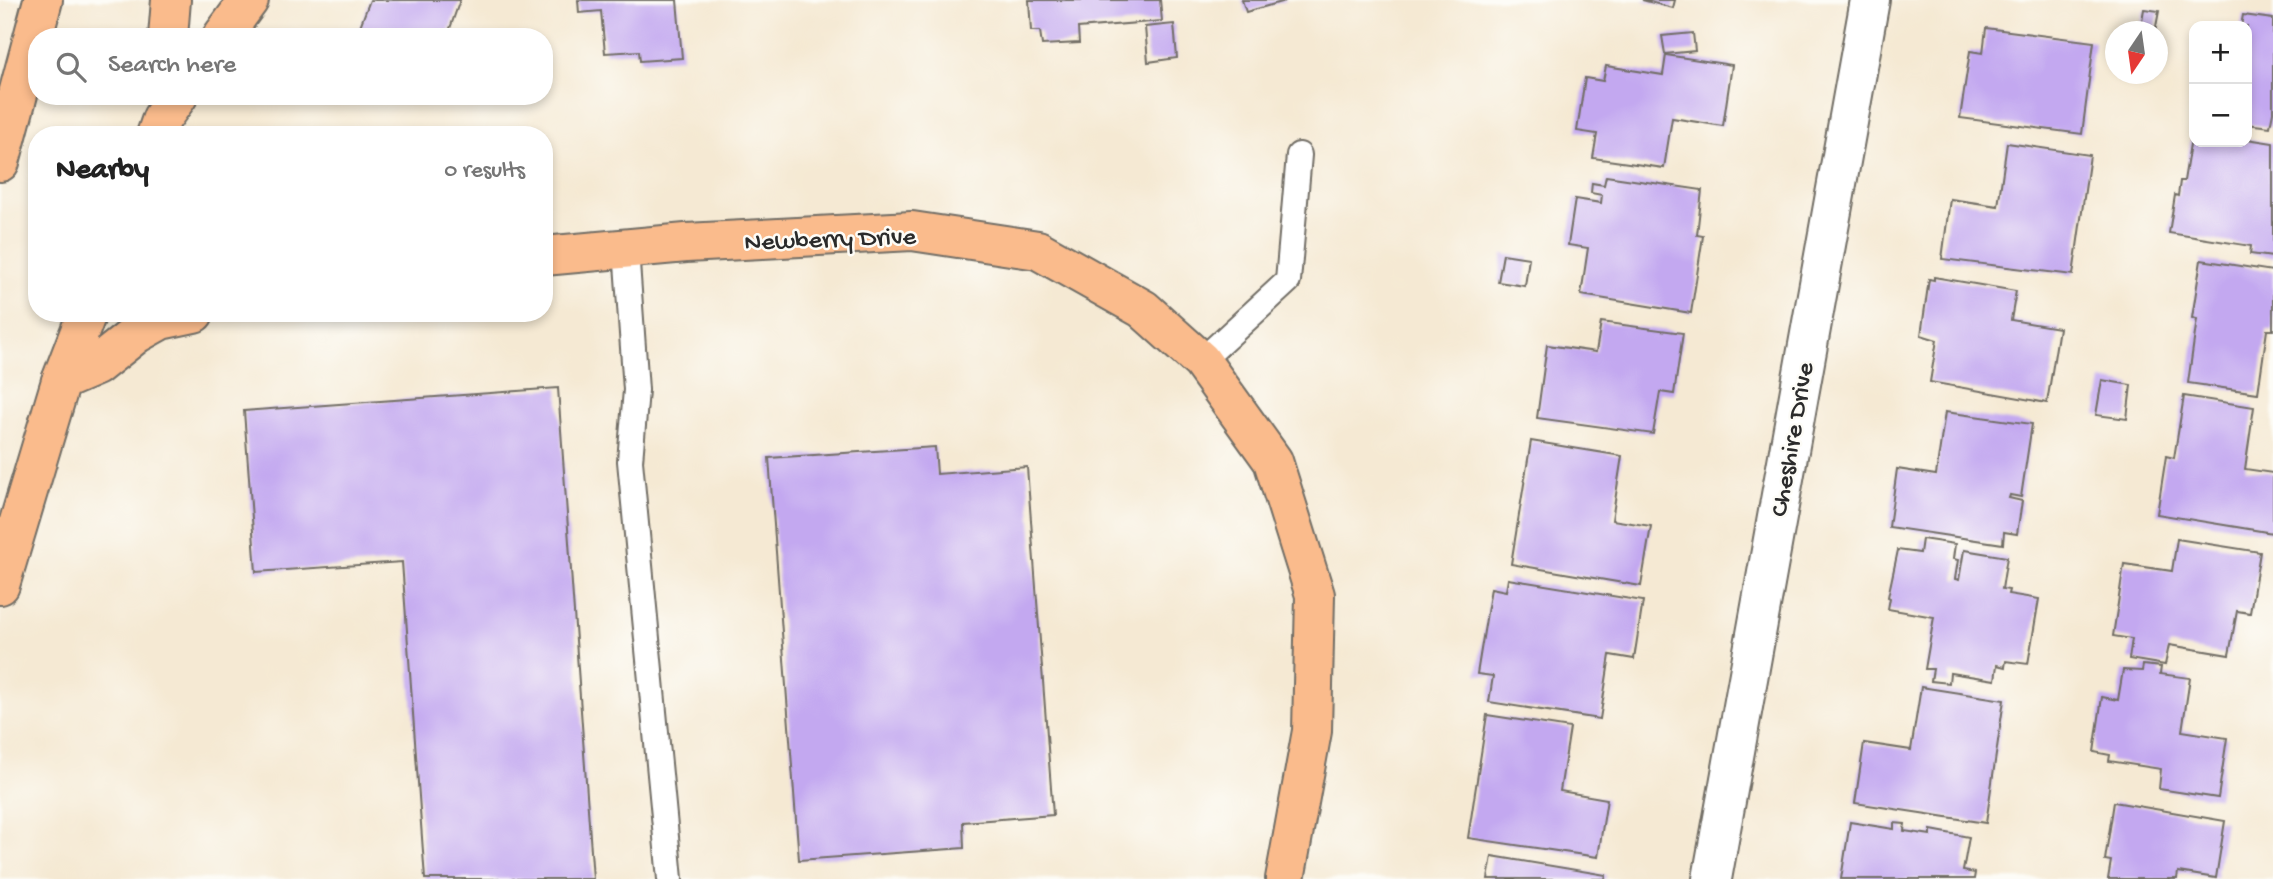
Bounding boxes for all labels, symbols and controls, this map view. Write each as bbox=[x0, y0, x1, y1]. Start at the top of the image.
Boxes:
north arrow bbox=[2105, 21, 2168, 84]
map controls bbox=[2189, 21, 2252, 147]
button: + bbox=[2189, 21, 2252, 84]
search box bbox=[28, 28, 553, 105]
icon: search bbox=[52, 48, 90, 86]
text: Search here bbox=[108, 51, 236, 82]
button: − bbox=[2189, 84, 2252, 147]
text: Nearby bbox=[56, 154, 149, 189]
text: 0 results bbox=[444, 158, 525, 185]
street label: Newberry Drive bbox=[744, 223, 917, 260]
street label: Cheshire Drive bbox=[1766, 360, 1823, 519]

